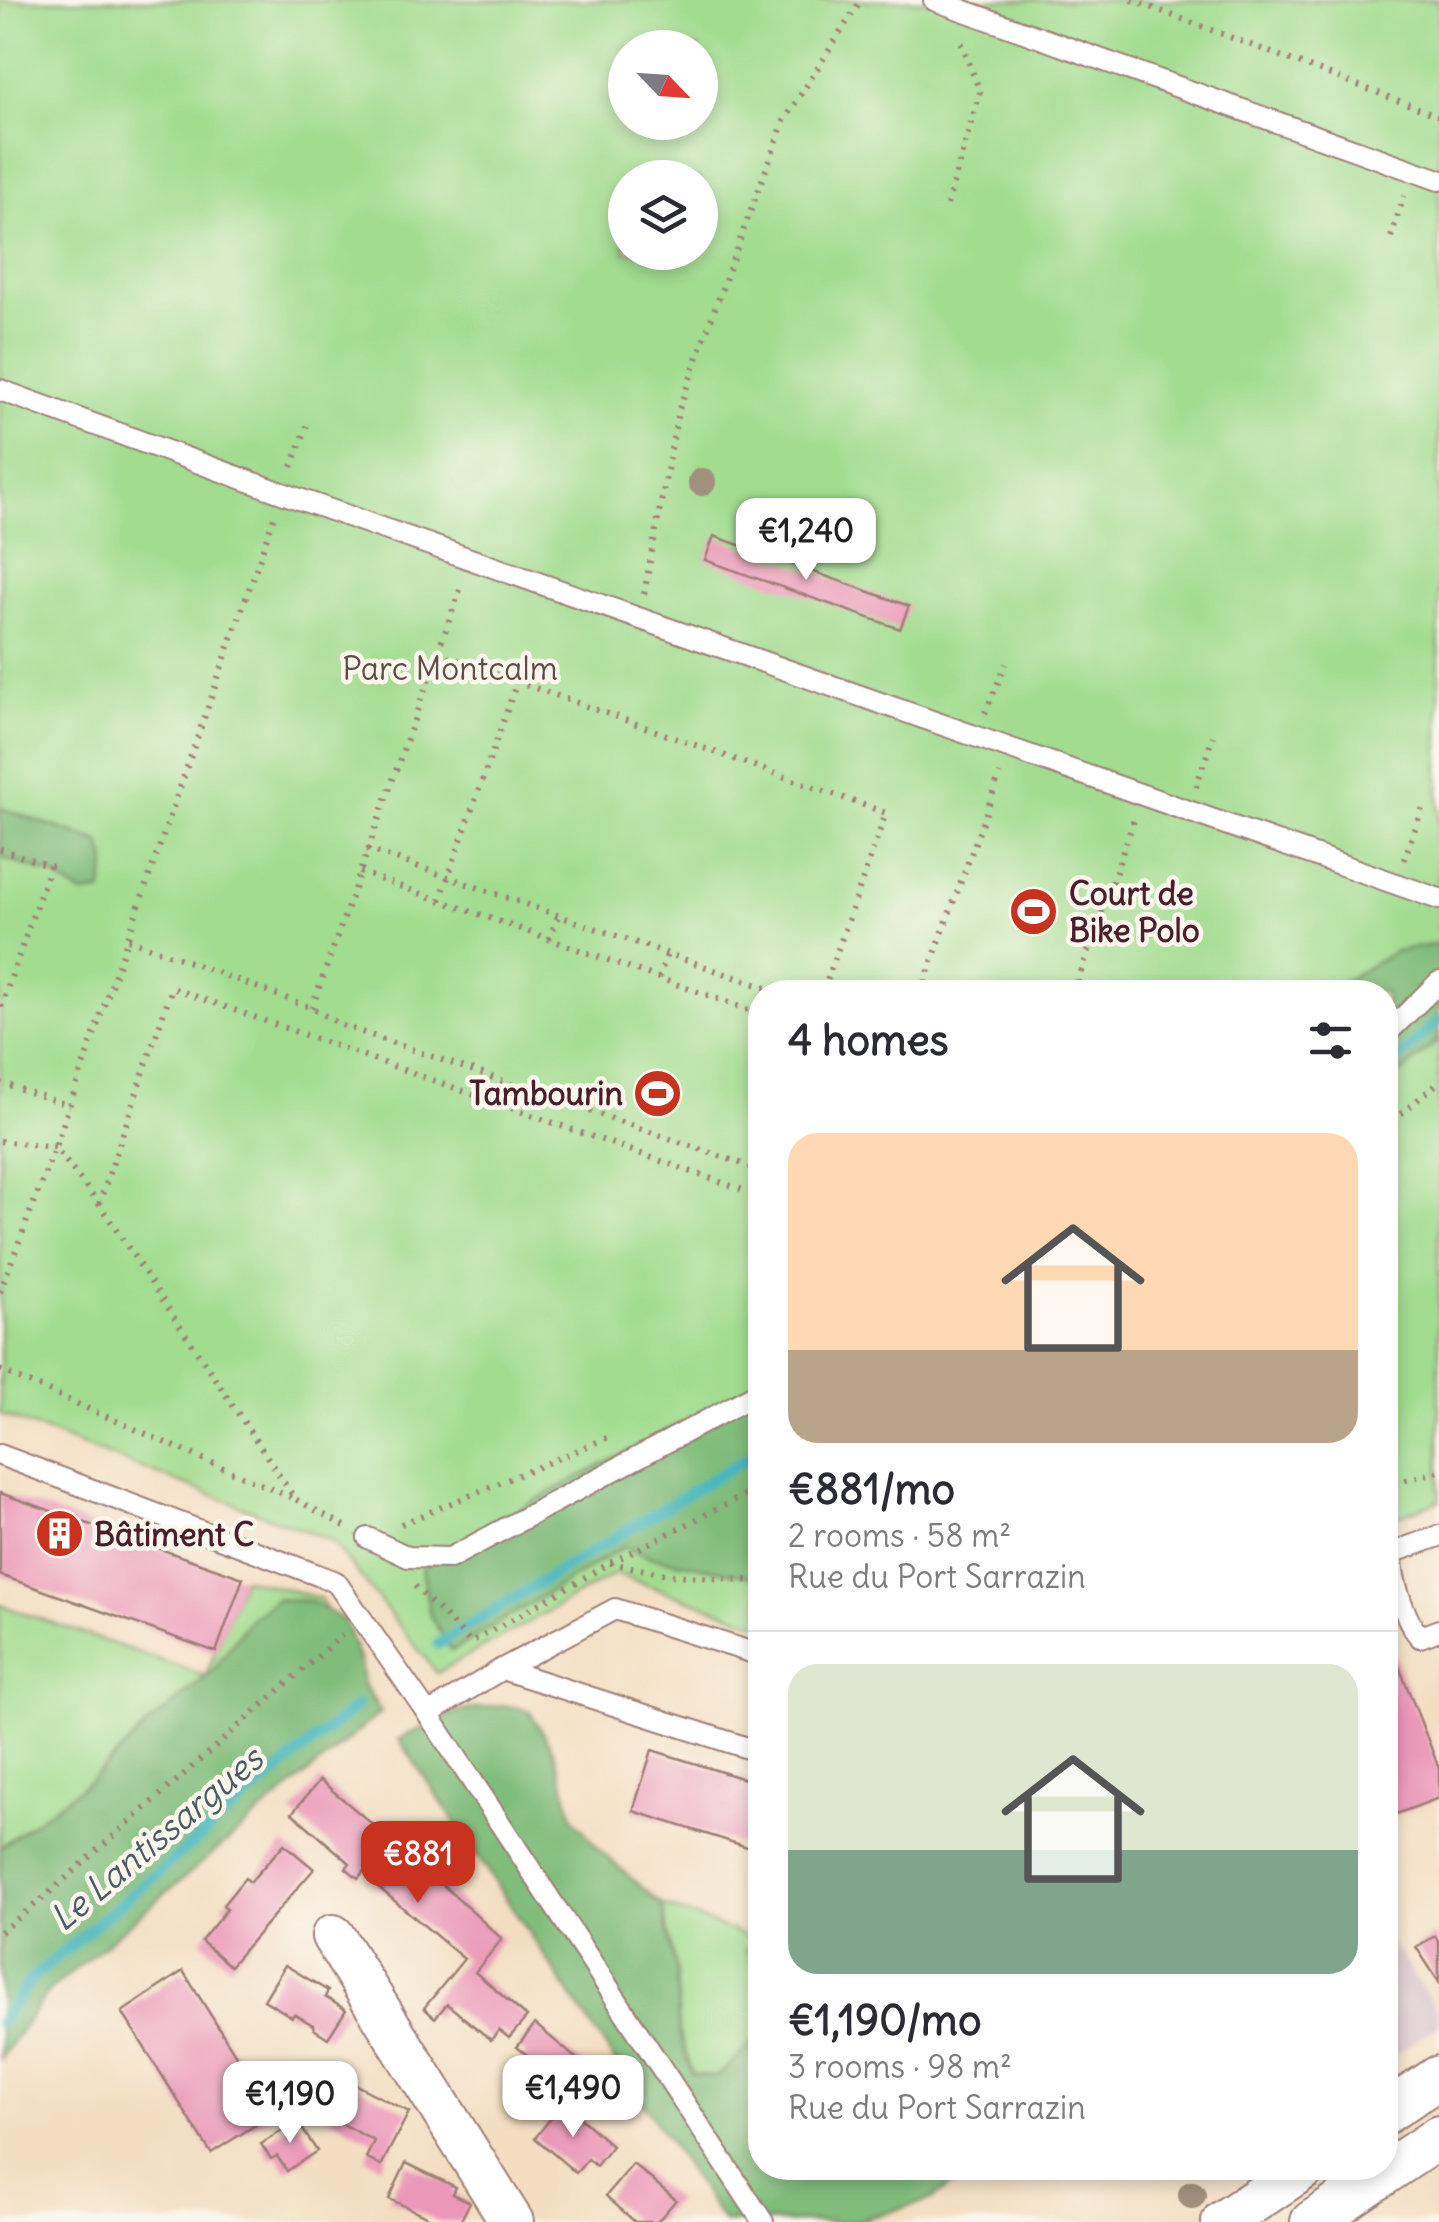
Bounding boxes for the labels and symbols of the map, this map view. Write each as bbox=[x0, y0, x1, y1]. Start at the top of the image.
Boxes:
north arrow bbox=[608, 30, 718, 140]
pin: €1,240 bbox=[725, 498, 887, 583]
park label: Parc Montcalm bbox=[342, 648, 558, 689]
place label: Court de Bike Polo bbox=[1069, 873, 1200, 951]
sports icon: Court de Bike Polo bbox=[1008, 885, 1060, 937]
sports icon: Tambourin bbox=[632, 1067, 684, 1119]
place label: Tambourin bbox=[469, 1073, 623, 1114]
building icon: Bâtiment C bbox=[33, 1508, 85, 1560]
place label: Bâtiment C bbox=[94, 1514, 254, 1555]
water label: Le Lantissargues bbox=[41, 1735, 273, 1940]
pin: €881 bbox=[359, 1821, 477, 1906]
pin: €1,490 bbox=[492, 2055, 654, 2140]
pin: €1,190 bbox=[209, 2061, 371, 2146]

